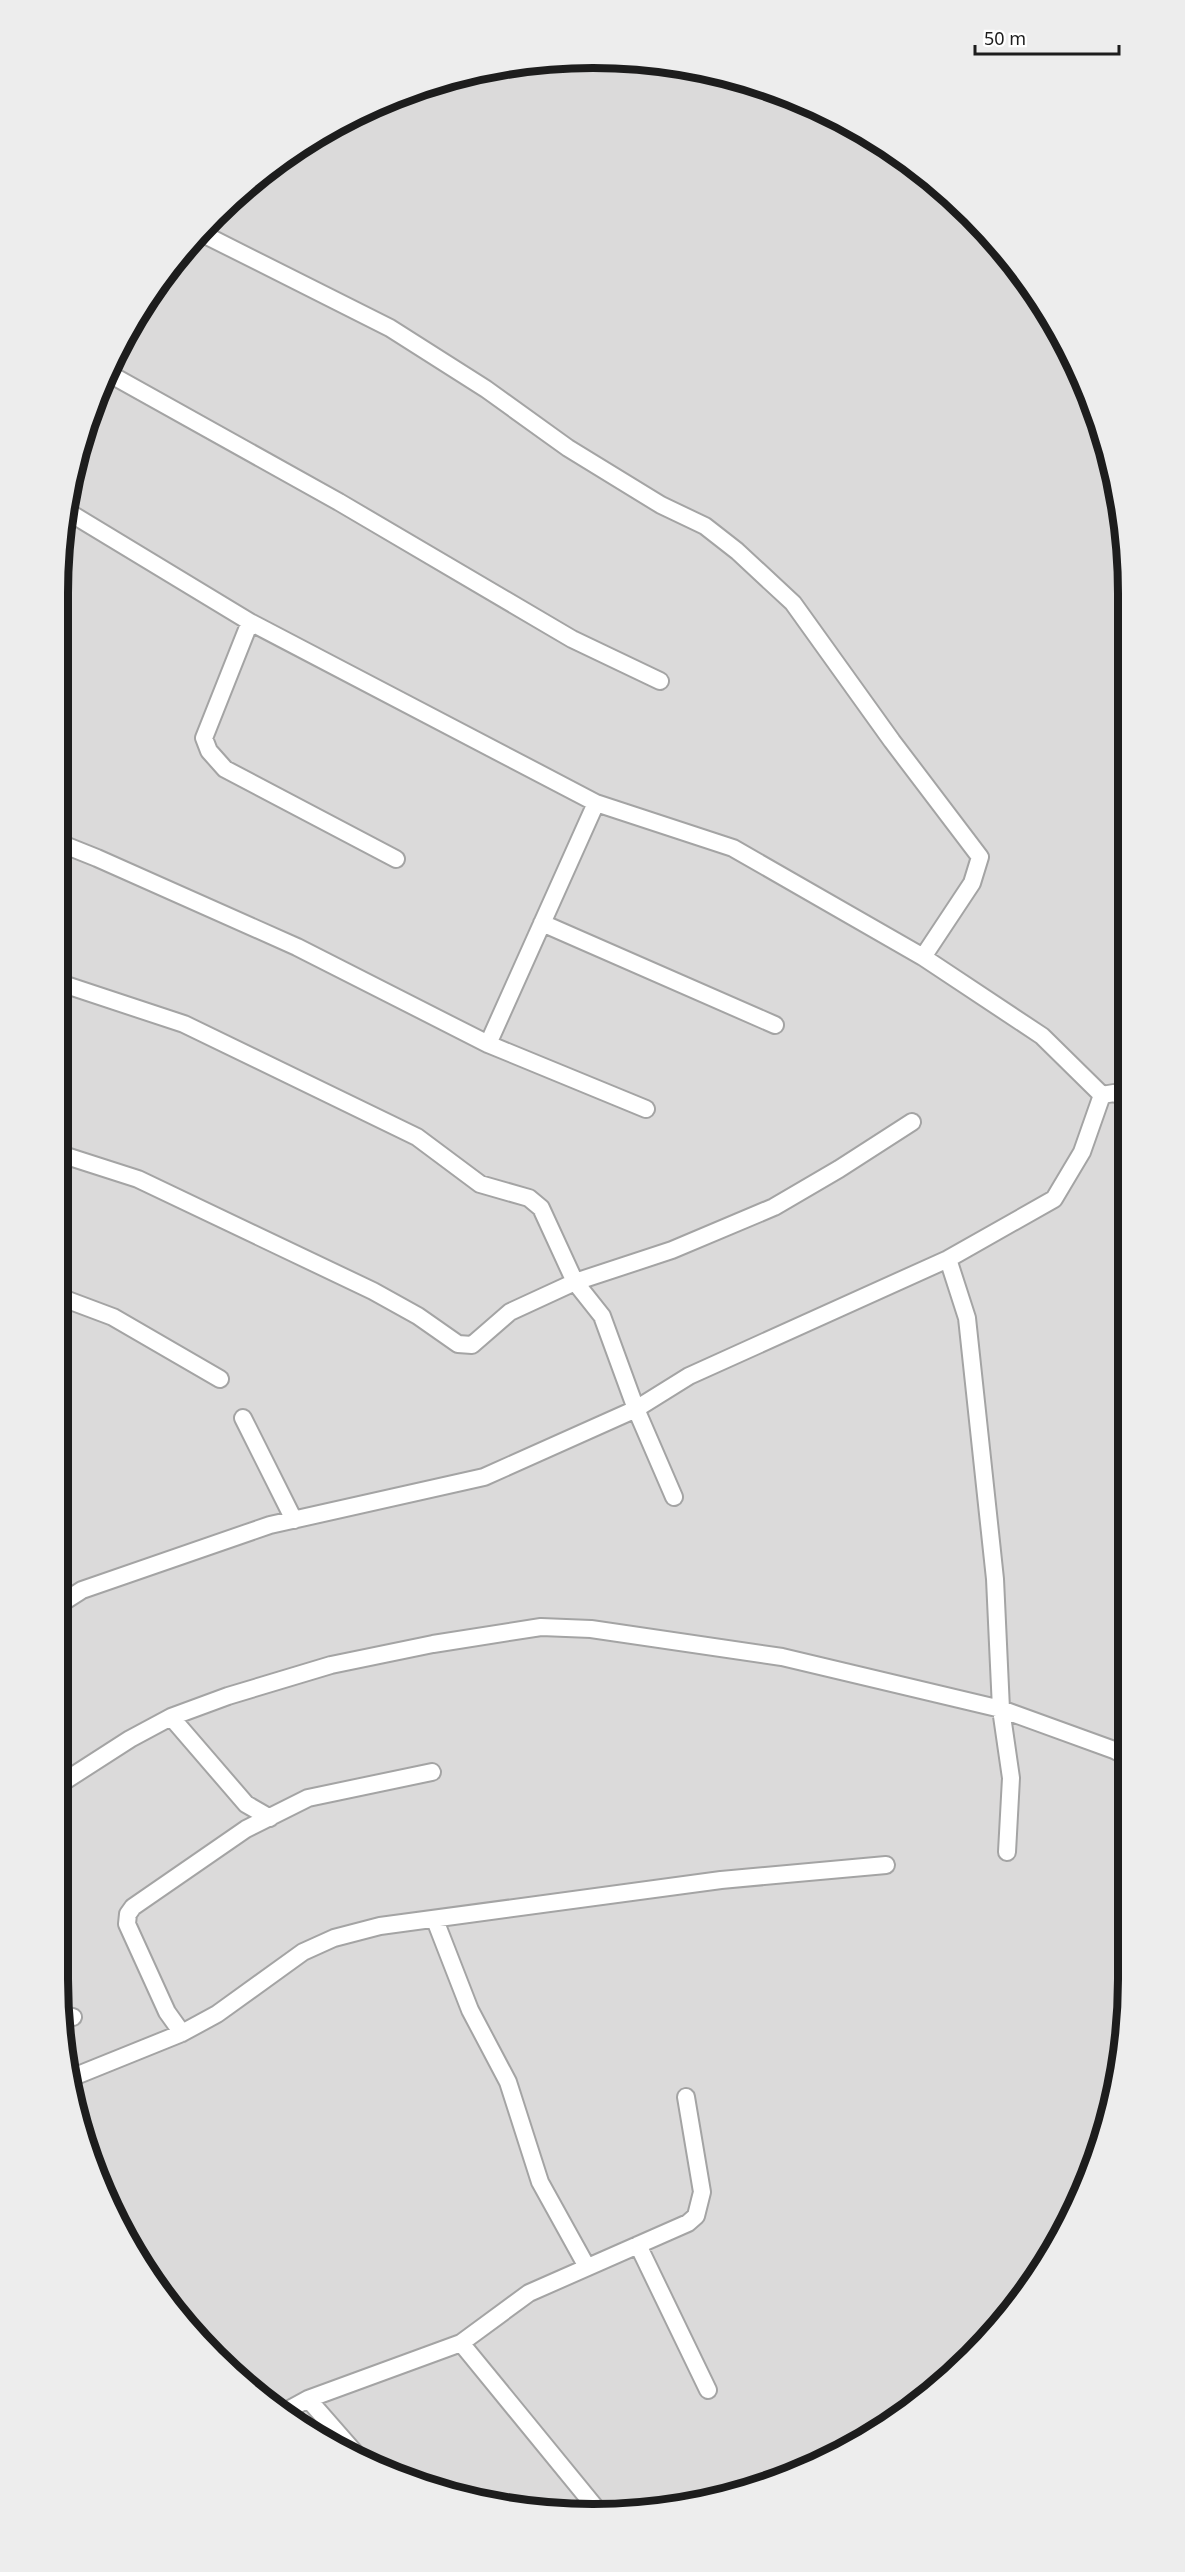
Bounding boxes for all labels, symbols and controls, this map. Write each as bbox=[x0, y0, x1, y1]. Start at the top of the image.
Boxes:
scale bar bbox=[975, 18, 1119, 56]
text: 50 m bbox=[984, 26, 1026, 50]

